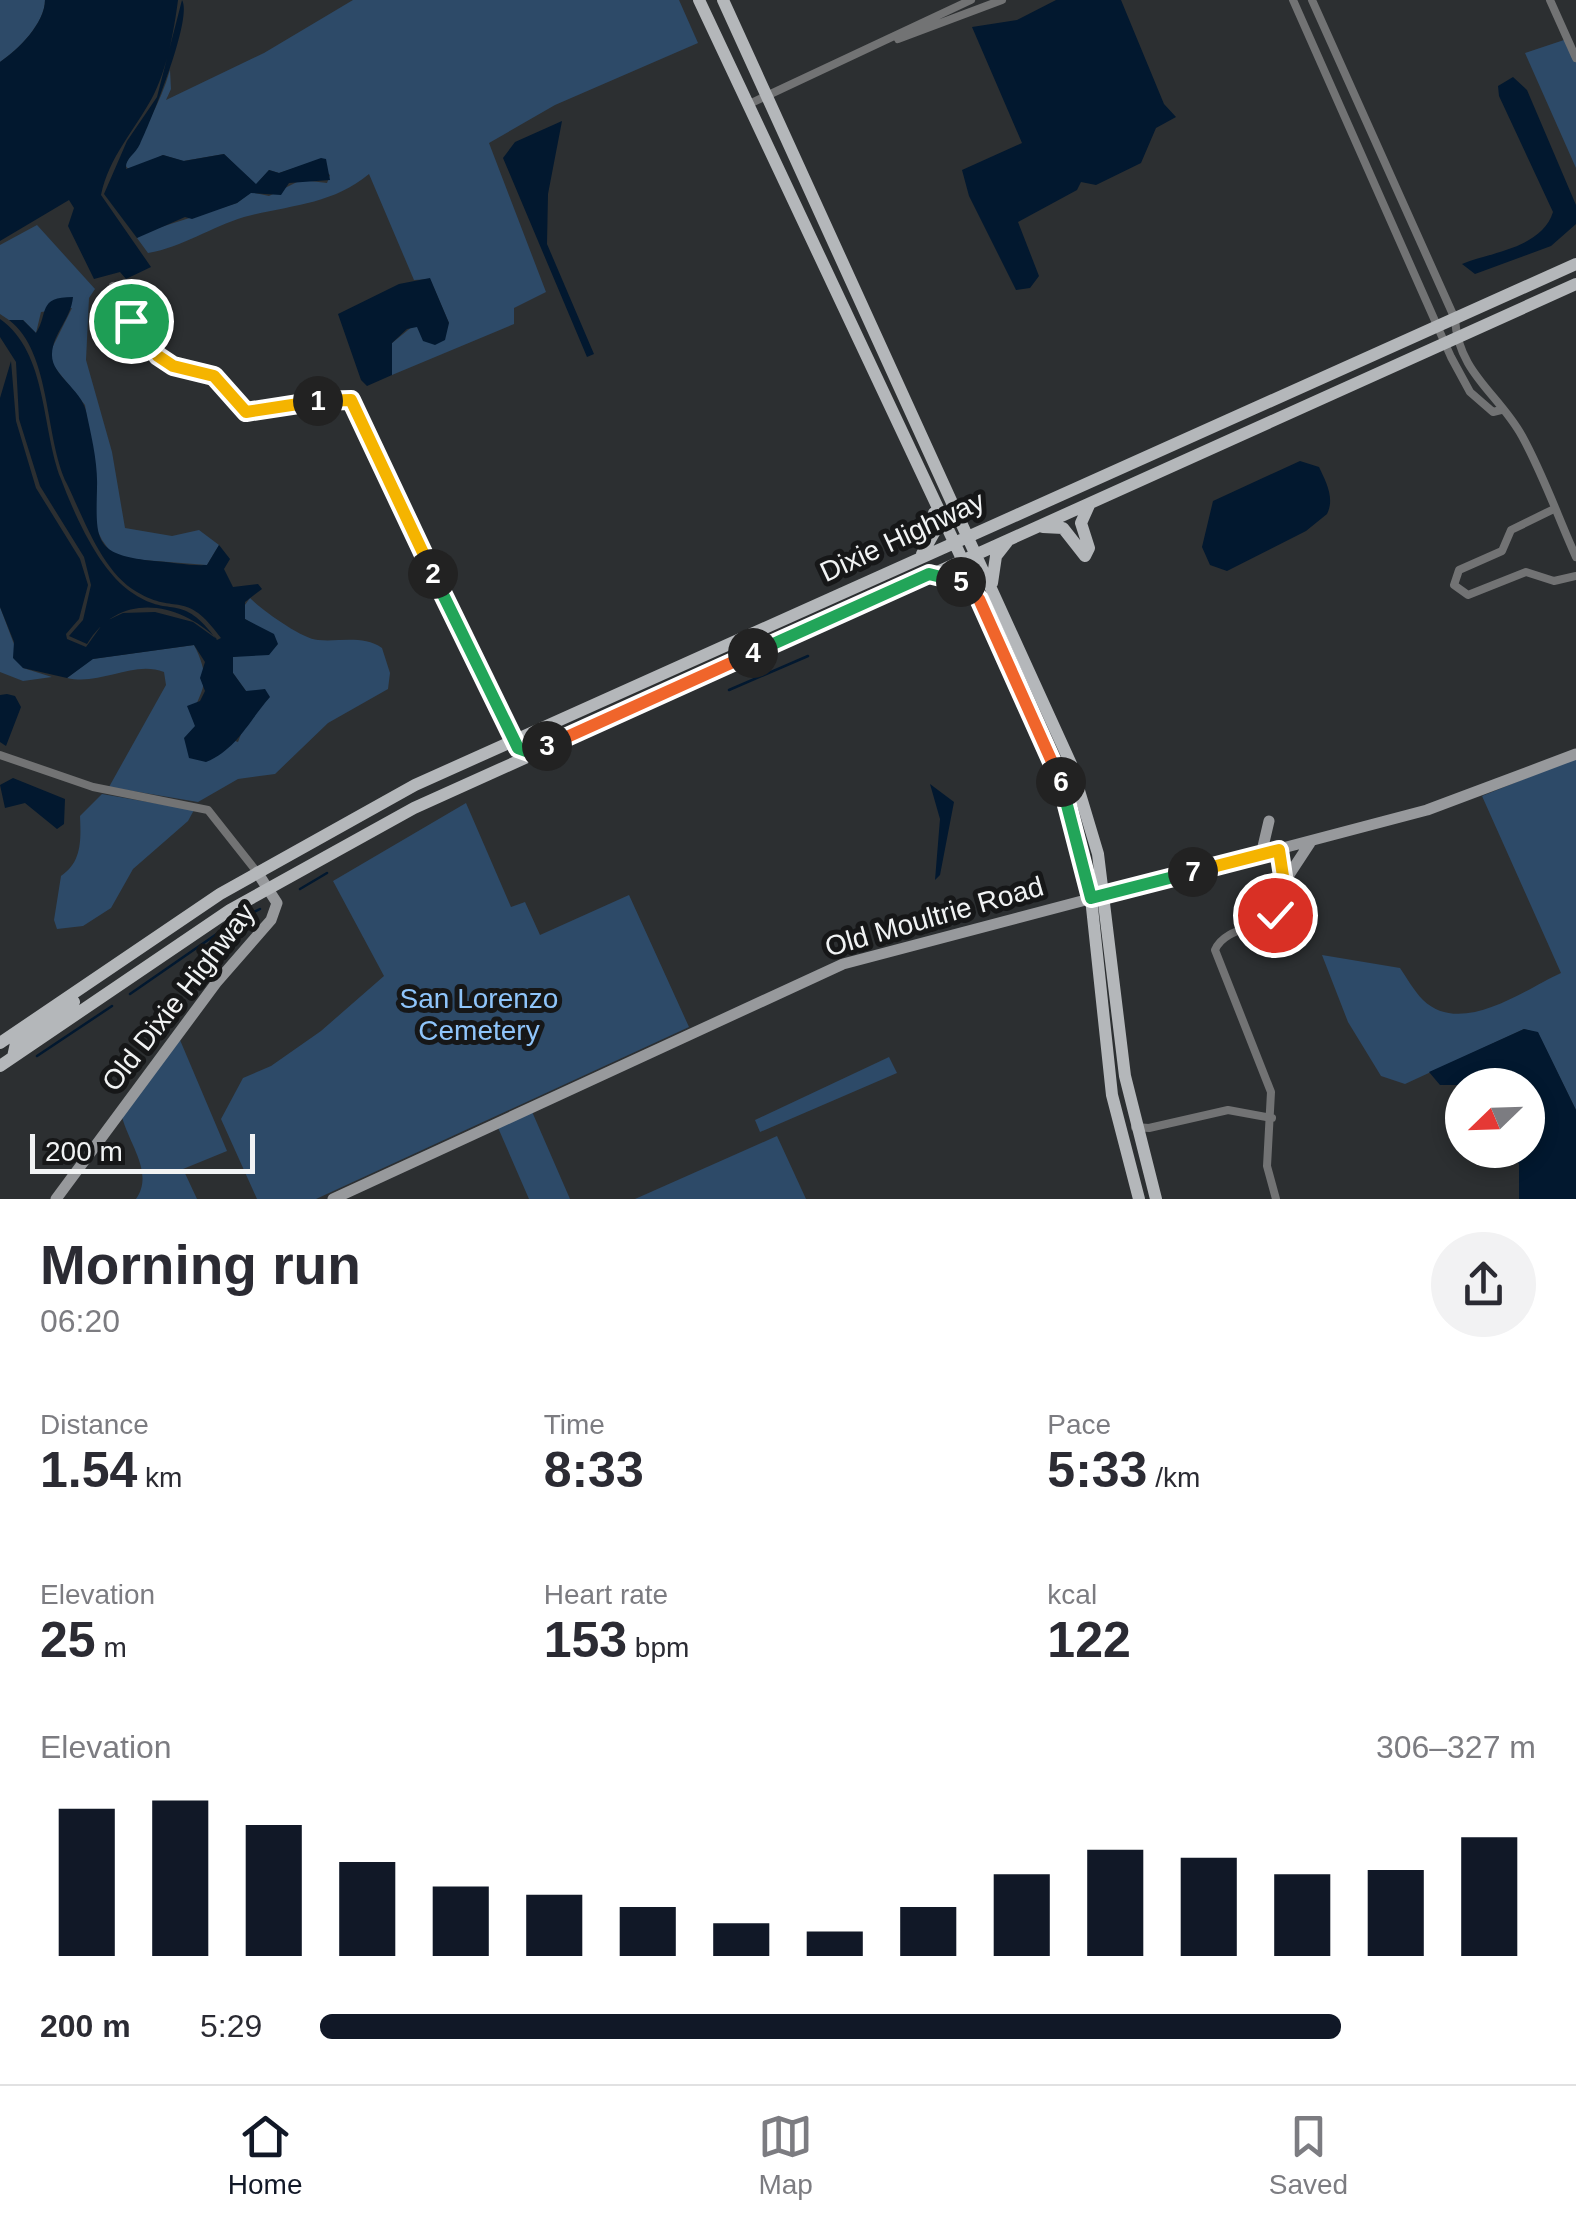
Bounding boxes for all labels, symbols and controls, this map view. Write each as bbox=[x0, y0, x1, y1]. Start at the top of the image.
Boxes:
pin bbox=[89, 279, 174, 364]
icon: arrive bbox=[104, 294, 159, 349]
pin: 1 bbox=[293, 376, 343, 426]
text: 1 bbox=[310, 385, 326, 416]
street label: Dixie Highway bbox=[815, 485, 989, 588]
pin: 2 bbox=[408, 549, 458, 599]
pin: 5 bbox=[936, 557, 986, 607]
text: 2 bbox=[425, 558, 441, 589]
text: 5 bbox=[953, 566, 969, 597]
pin: 4 bbox=[728, 628, 778, 678]
text: 4 bbox=[745, 637, 761, 668]
pin: 3 bbox=[522, 721, 572, 771]
text: 3 bbox=[539, 730, 555, 761]
pin: 6 bbox=[1036, 757, 1086, 807]
text: 6 bbox=[1053, 766, 1069, 797]
pin: 7 bbox=[1168, 847, 1218, 897]
text: 7 bbox=[1185, 856, 1201, 887]
street label: Old Moultrie Road bbox=[821, 870, 1047, 962]
pin bbox=[1233, 873, 1318, 958]
icon: check bbox=[1248, 888, 1303, 943]
street label: Old Dixie Highway bbox=[96, 898, 261, 1097]
park label: San Lorenzo Cemetery bbox=[400, 983, 558, 1046]
north arrow bbox=[1445, 1068, 1545, 1168]
map controls bbox=[1445, 1068, 1545, 1168]
scale bar bbox=[30, 1129, 255, 1174]
text: 200 m bbox=[45, 1136, 123, 1167]
button: share bbox=[1431, 1232, 1536, 1337]
text: Morning run bbox=[40, 1234, 361, 1296]
text: 06:20 bbox=[40, 1303, 120, 1339]
text: Distance bbox=[40, 1409, 149, 1440]
text: Time bbox=[544, 1409, 605, 1440]
text: Pace bbox=[1047, 1409, 1111, 1440]
text: 1.54 bbox=[40, 1442, 137, 1498]
text: 8:33 bbox=[544, 1442, 644, 1498]
text: 5:33 bbox=[1047, 1442, 1147, 1498]
text: km bbox=[137, 1462, 182, 1493]
text: /km bbox=[1147, 1462, 1200, 1493]
text: Elevation bbox=[40, 1579, 155, 1610]
text: Heart rate bbox=[544, 1579, 668, 1610]
text: kcal bbox=[1047, 1579, 1097, 1610]
text: 25 bbox=[40, 1612, 96, 1668]
text: 153 bbox=[544, 1612, 627, 1668]
text: 122 bbox=[1047, 1612, 1131, 1668]
text: m bbox=[96, 1632, 127, 1663]
text: bpm bbox=[627, 1632, 689, 1663]
text: Elevation bbox=[40, 1729, 172, 1765]
text: 306–327 m bbox=[1376, 1729, 1536, 1765]
text: 200 m bbox=[40, 2008, 131, 2044]
text: 5:29 bbox=[200, 2008, 262, 2044]
tab: Home bbox=[228, 2109, 303, 2201]
tab: Map bbox=[758, 2109, 813, 2201]
tab: Saved bbox=[1269, 2109, 1348, 2201]

